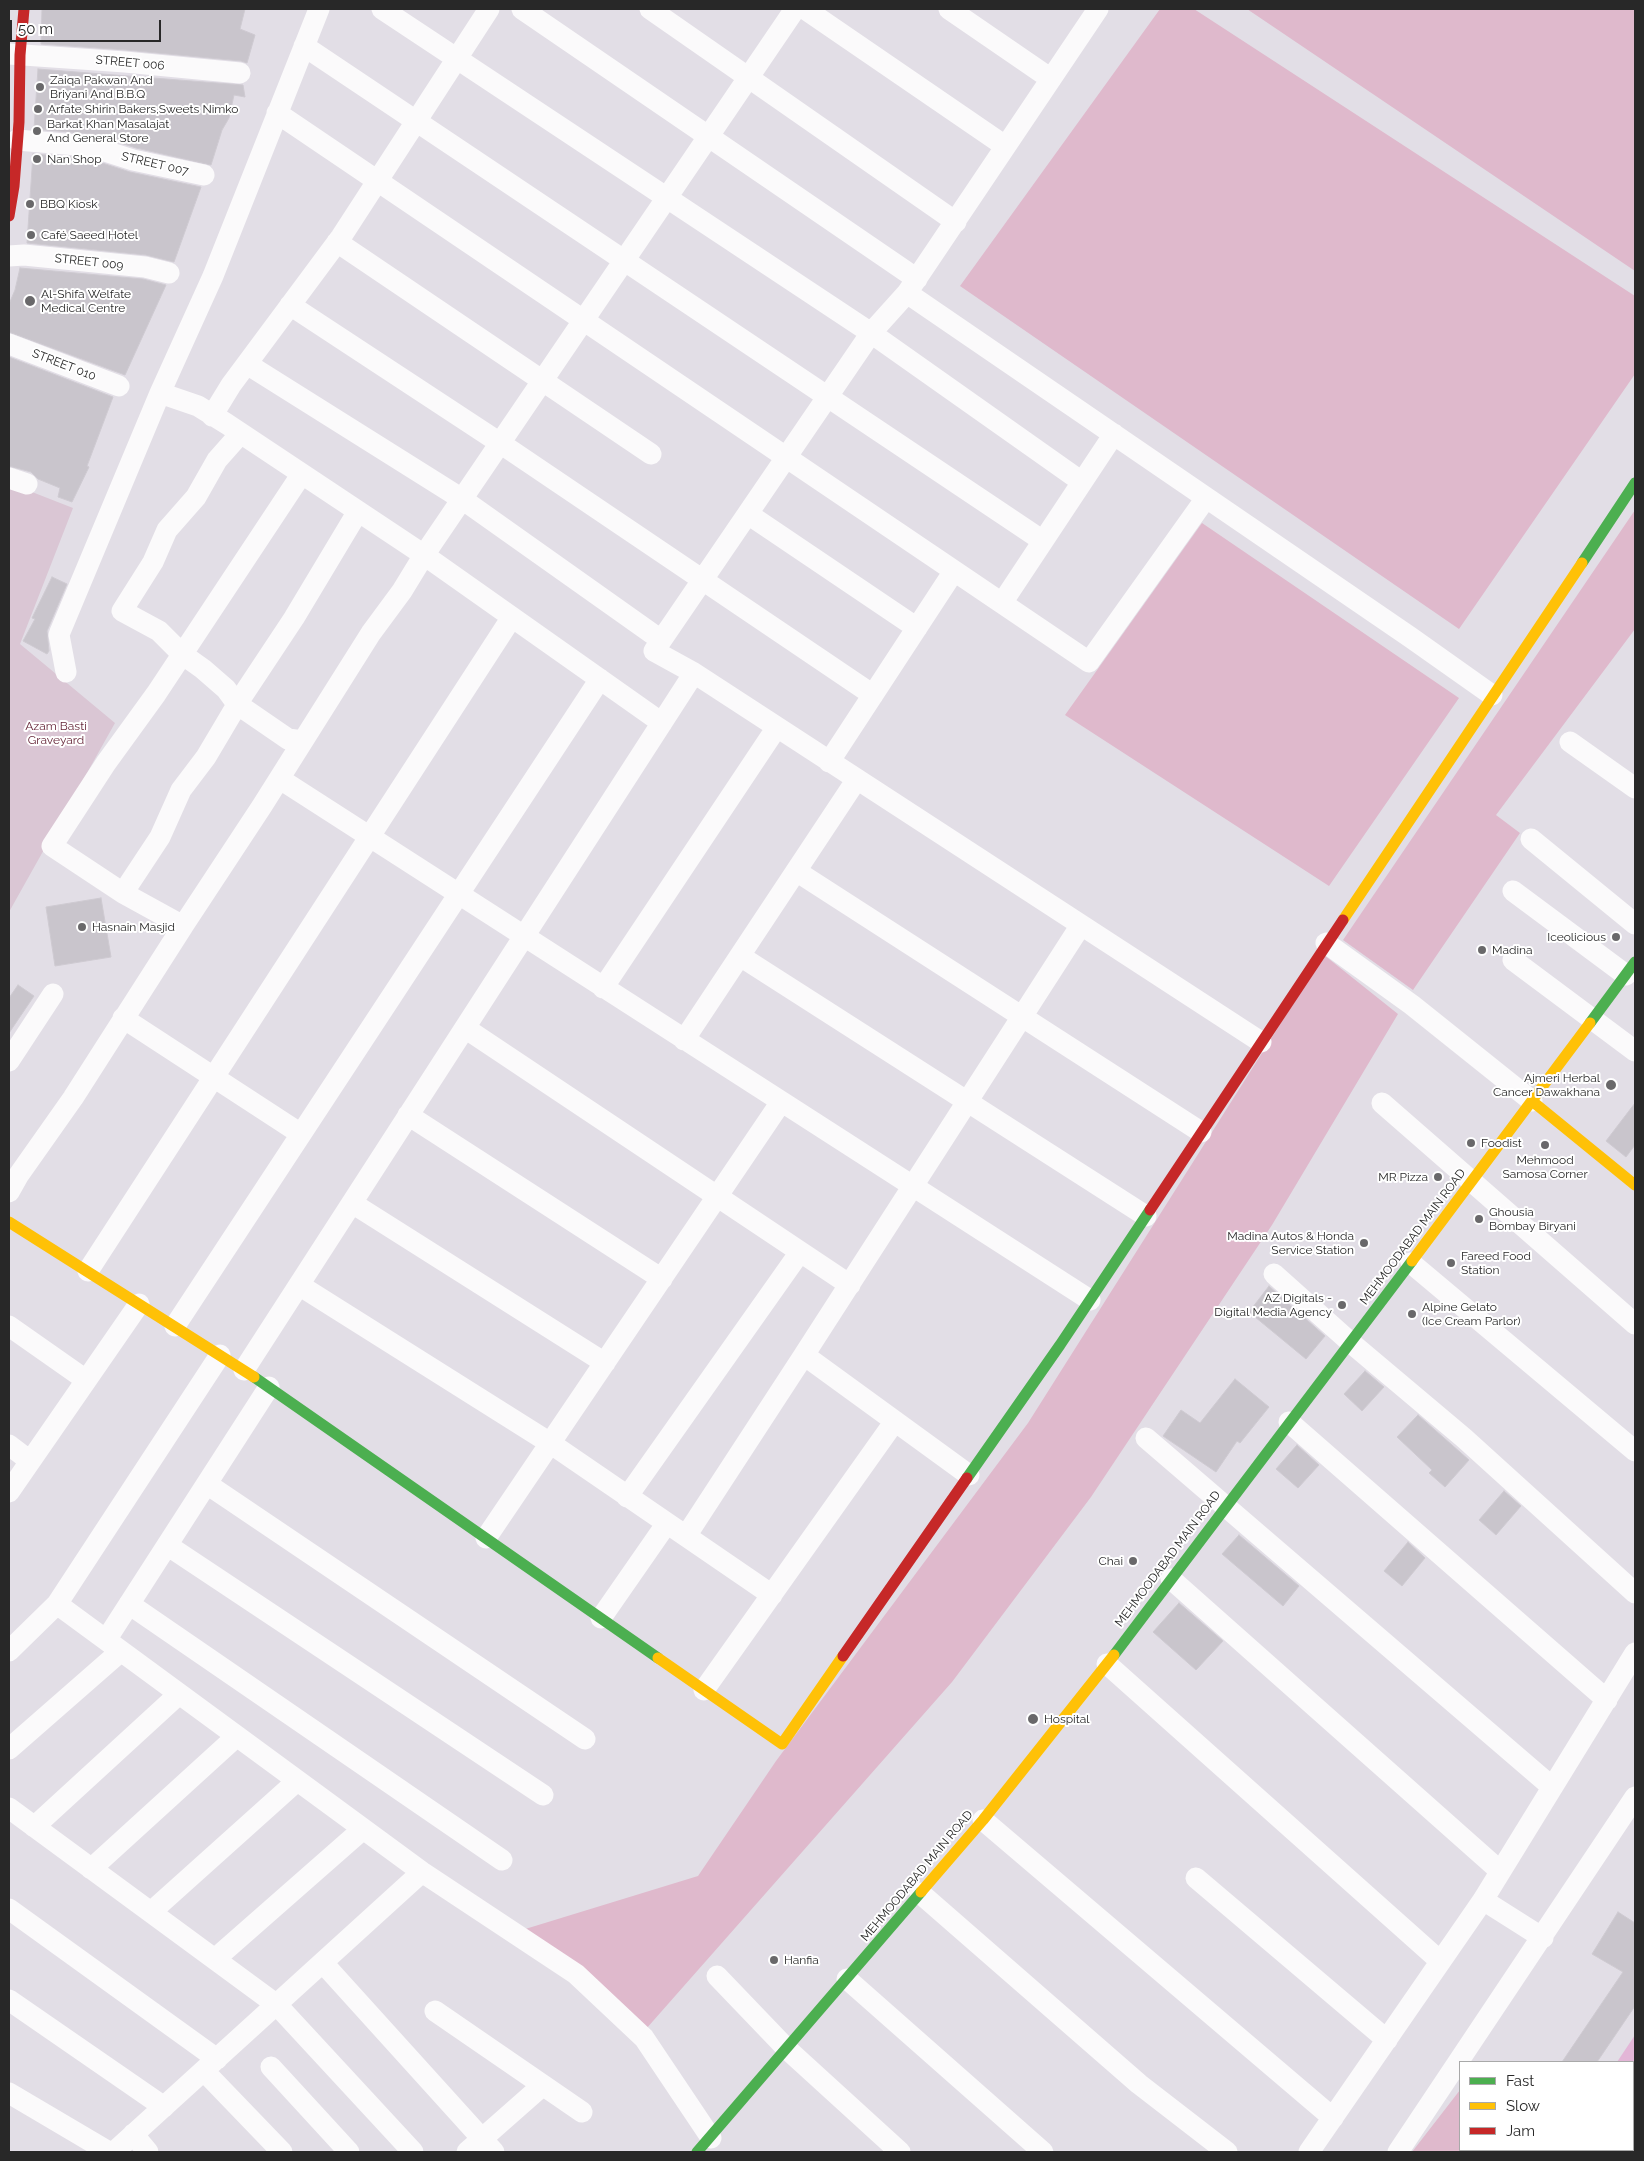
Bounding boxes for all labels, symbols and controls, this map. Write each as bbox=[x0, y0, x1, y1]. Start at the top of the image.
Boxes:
scale bar bbox=[12, 10, 164, 42]
text: 50 m bbox=[18, 20, 53, 38]
street label: STREET 006 bbox=[95, 53, 165, 73]
place label: Zaiqa Pakwan And Briyani And B.B.Q bbox=[50, 73, 153, 101]
marker: Zaiqa Pakwan And Briyani And B.B.Q bbox=[34, 81, 46, 93]
place label: Arfate Shirin Bakers,Sweets Nimko bbox=[48, 102, 238, 116]
marker: Arfate Shirin Bakers,Sweets Nimko bbox=[32, 103, 44, 115]
place label: Barkat Khan Masalajat And General Store bbox=[47, 117, 169, 145]
marker: Barkat Khan Masalajat And General Store bbox=[31, 125, 43, 137]
street label: STREET 007 bbox=[120, 149, 190, 179]
place label: Nan Shop bbox=[47, 152, 102, 166]
marker: Nan Shop bbox=[31, 153, 43, 165]
place label: BBQ Kiosk bbox=[40, 197, 98, 211]
marker: BBQ Kiosk bbox=[24, 198, 36, 210]
place label: Café Saeed Hotel bbox=[41, 228, 138, 242]
marker: Café Saeed Hotel bbox=[25, 229, 37, 241]
street label: STREET 009 bbox=[54, 251, 124, 273]
place label: Al-Shifa Welfate Medical Centre bbox=[41, 287, 131, 315]
marker: Al-Shifa Welfate Medical Centre bbox=[23, 294, 37, 308]
street label: STREET 010 bbox=[30, 346, 98, 384]
park label: Azam Basti Graveyard bbox=[25, 719, 87, 747]
place label: Hasnain Masjid bbox=[92, 920, 175, 934]
marker: Hasnain Masjid bbox=[76, 921, 88, 933]
place label: Iceolicious bbox=[1547, 930, 1606, 944]
marker: Iceolicious bbox=[1610, 931, 1622, 943]
place label: Madina bbox=[1492, 943, 1533, 957]
marker: Madina bbox=[1476, 944, 1488, 956]
place label: Ajmeri Herbal Cancer Dawakhana bbox=[1493, 1071, 1600, 1099]
marker: Ajmeri Herbal Cancer Dawakhana bbox=[1604, 1078, 1618, 1092]
place label: Foodist bbox=[1481, 1136, 1522, 1150]
marker: Foodist bbox=[1465, 1137, 1477, 1149]
marker: Mehmood Samosa Corner bbox=[1539, 1139, 1551, 1151]
place label: Mehmood Samosa Corner bbox=[1502, 1153, 1588, 1181]
street label: MEHMOODABAD MAIN ROAD bbox=[1357, 1166, 1469, 1308]
place label: MR Pizza bbox=[1378, 1170, 1428, 1184]
marker: MR Pizza bbox=[1432, 1171, 1444, 1183]
place label: Ghousia Bombay Biryani bbox=[1489, 1205, 1576, 1233]
marker: Ghousia Bombay Biryani bbox=[1473, 1213, 1485, 1225]
place label: Madina Autos & Honda Service Station bbox=[1227, 1229, 1354, 1257]
marker: Madina Autos & Honda Service Station bbox=[1358, 1237, 1370, 1249]
place label: Fareed Food Station bbox=[1461, 1249, 1531, 1277]
marker: Fareed Food Station bbox=[1445, 1257, 1457, 1269]
place label: AZ Digitals - Digital Media Agency bbox=[1214, 1291, 1332, 1319]
marker: AZ Digitals - Digital Media Agency bbox=[1336, 1299, 1348, 1311]
place label: Alpine Gelato (Ice Cream Parlor) bbox=[1422, 1300, 1521, 1328]
marker: Alpine Gelato (Ice Cream Parlor) bbox=[1406, 1308, 1418, 1320]
street label: MEHMOODABAD MAIN ROAD bbox=[1112, 1488, 1224, 1630]
place label: Chai bbox=[1099, 1554, 1123, 1568]
marker: Chai bbox=[1127, 1555, 1139, 1567]
marker: Hospital bbox=[1026, 1712, 1040, 1726]
place label: Hospital bbox=[1044, 1712, 1090, 1726]
street label: MEHMOODABAD MAIN ROAD bbox=[858, 1808, 976, 1944]
place label: Hanfia bbox=[784, 1953, 819, 1967]
marker: Hanfia bbox=[768, 1954, 780, 1966]
legend bbox=[1459, 2061, 1634, 2151]
text: Fast bbox=[1506, 2072, 1534, 2090]
text: Slow bbox=[1506, 2097, 1540, 2115]
text: Jam bbox=[1506, 2122, 1535, 2140]

